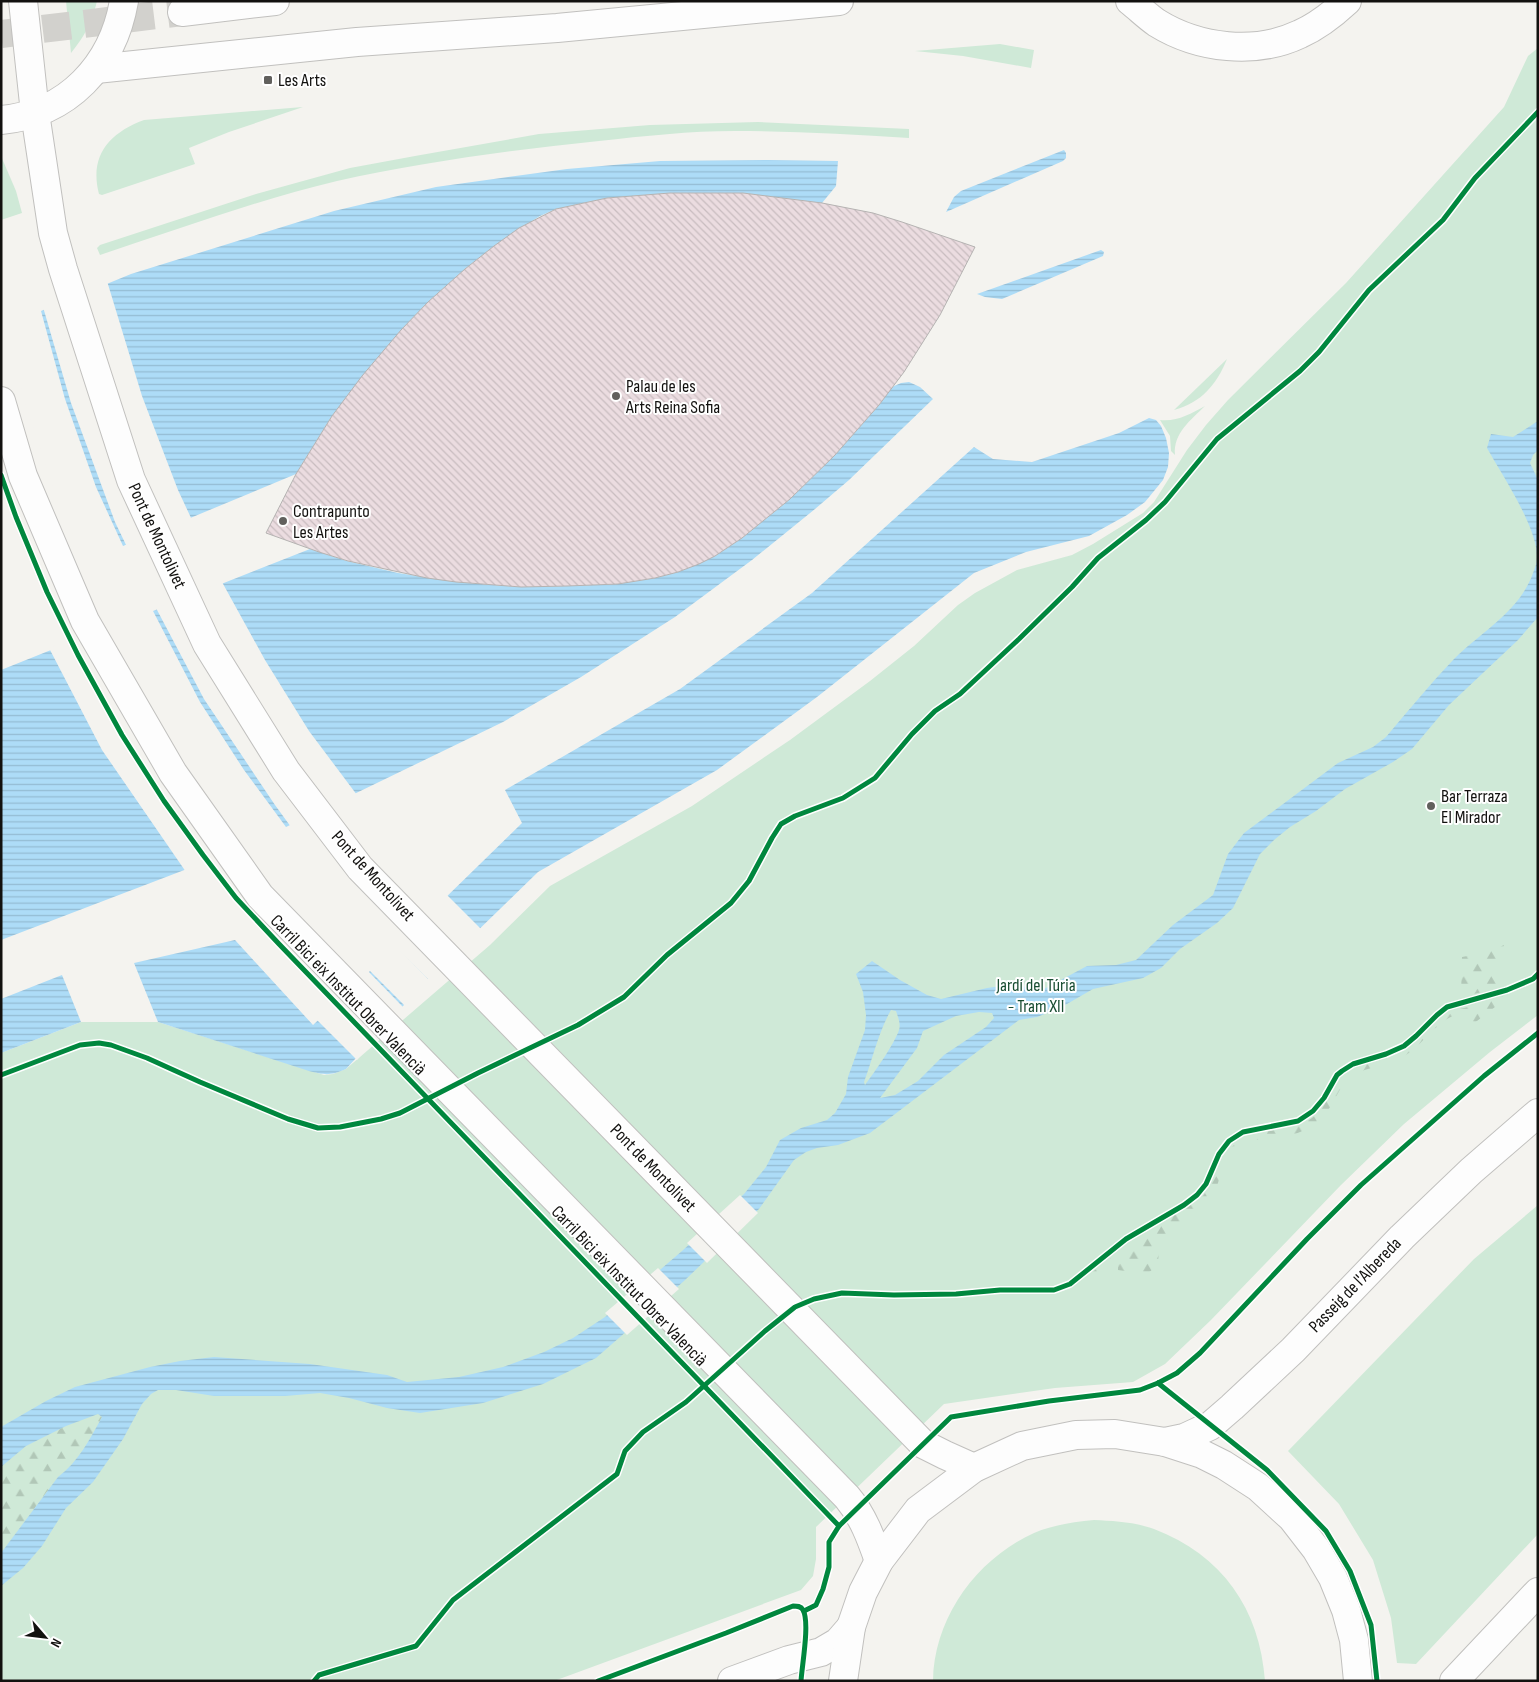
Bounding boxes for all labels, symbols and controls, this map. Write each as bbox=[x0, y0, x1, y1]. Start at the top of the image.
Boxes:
place label: Les Arts bbox=[278, 70, 326, 91]
marker: Les Arts bbox=[262, 74, 274, 86]
place label: Palau de les Arts Reina Sofia bbox=[625, 376, 720, 418]
marker: Palau de les Arts Reina Sofia bbox=[610, 390, 622, 402]
street label: Pont de Montolivet bbox=[123, 480, 191, 593]
place label: Contrapunto Les Artes bbox=[293, 501, 370, 543]
marker: Contrapunto Les Artes bbox=[277, 515, 289, 527]
place label: Bar Terraza El Mirador bbox=[1441, 786, 1508, 828]
marker: Bar Terraza El Mirador bbox=[1425, 800, 1437, 812]
street label: Pont de Montolivet bbox=[327, 827, 419, 926]
street label: Carril Bici eix Institut Obrer Valencià bbox=[266, 910, 430, 1080]
park label: Jardí del Túria - Tram XII bbox=[995, 975, 1076, 1017]
street label: Pont de Montolivet bbox=[606, 1120, 701, 1217]
street label: Carril Bici eix Institut Obrer Valencià bbox=[547, 1201, 711, 1371]
street label: Passeig de l'Albereda bbox=[1304, 1233, 1406, 1337]
north arrow bbox=[20, 1612, 70, 1662]
text: N bbox=[47, 1636, 65, 1650]

